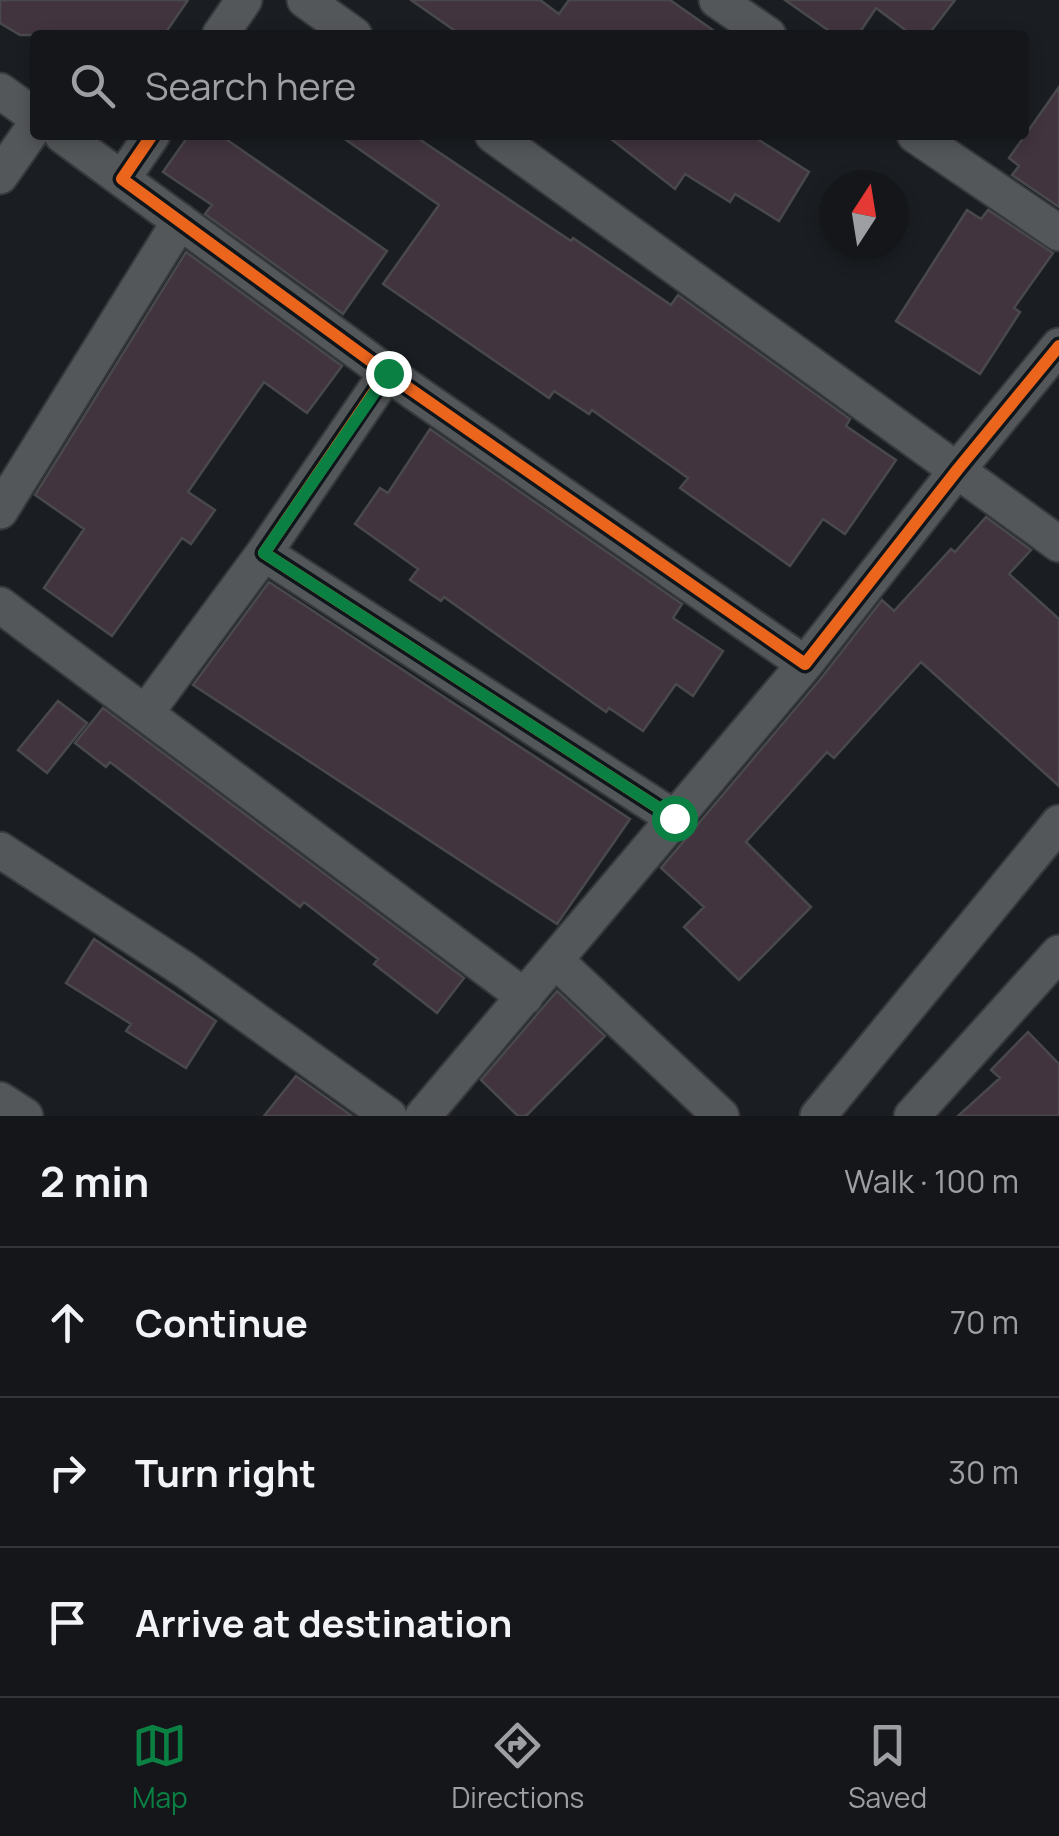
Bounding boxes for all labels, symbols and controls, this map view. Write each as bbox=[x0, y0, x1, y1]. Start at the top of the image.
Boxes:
search box bbox=[30, 30, 1029, 140]
icon: search bbox=[65, 58, 120, 113]
text: Search here bbox=[145, 59, 356, 111]
north arrow bbox=[819, 170, 909, 260]
route end bbox=[366, 351, 412, 397]
route start bbox=[652, 796, 698, 842]
text: 2 min bbox=[40, 1152, 149, 1210]
text: Walk · 100 m bbox=[844, 1159, 1019, 1203]
icon: ahead bbox=[40, 1295, 95, 1350]
text: Continue bbox=[135, 1296, 308, 1348]
text: 70 m bbox=[950, 1300, 1019, 1344]
icon: right bbox=[40, 1445, 95, 1500]
text: Turn right bbox=[135, 1446, 316, 1498]
text: 30 m bbox=[948, 1450, 1019, 1494]
icon: arrive bbox=[40, 1595, 95, 1650]
text: Arrive at destination bbox=[135, 1596, 512, 1648]
tab: Map bbox=[132, 1718, 188, 1816]
tab: Directions bbox=[452, 1718, 584, 1816]
tab: Saved bbox=[848, 1718, 927, 1816]

